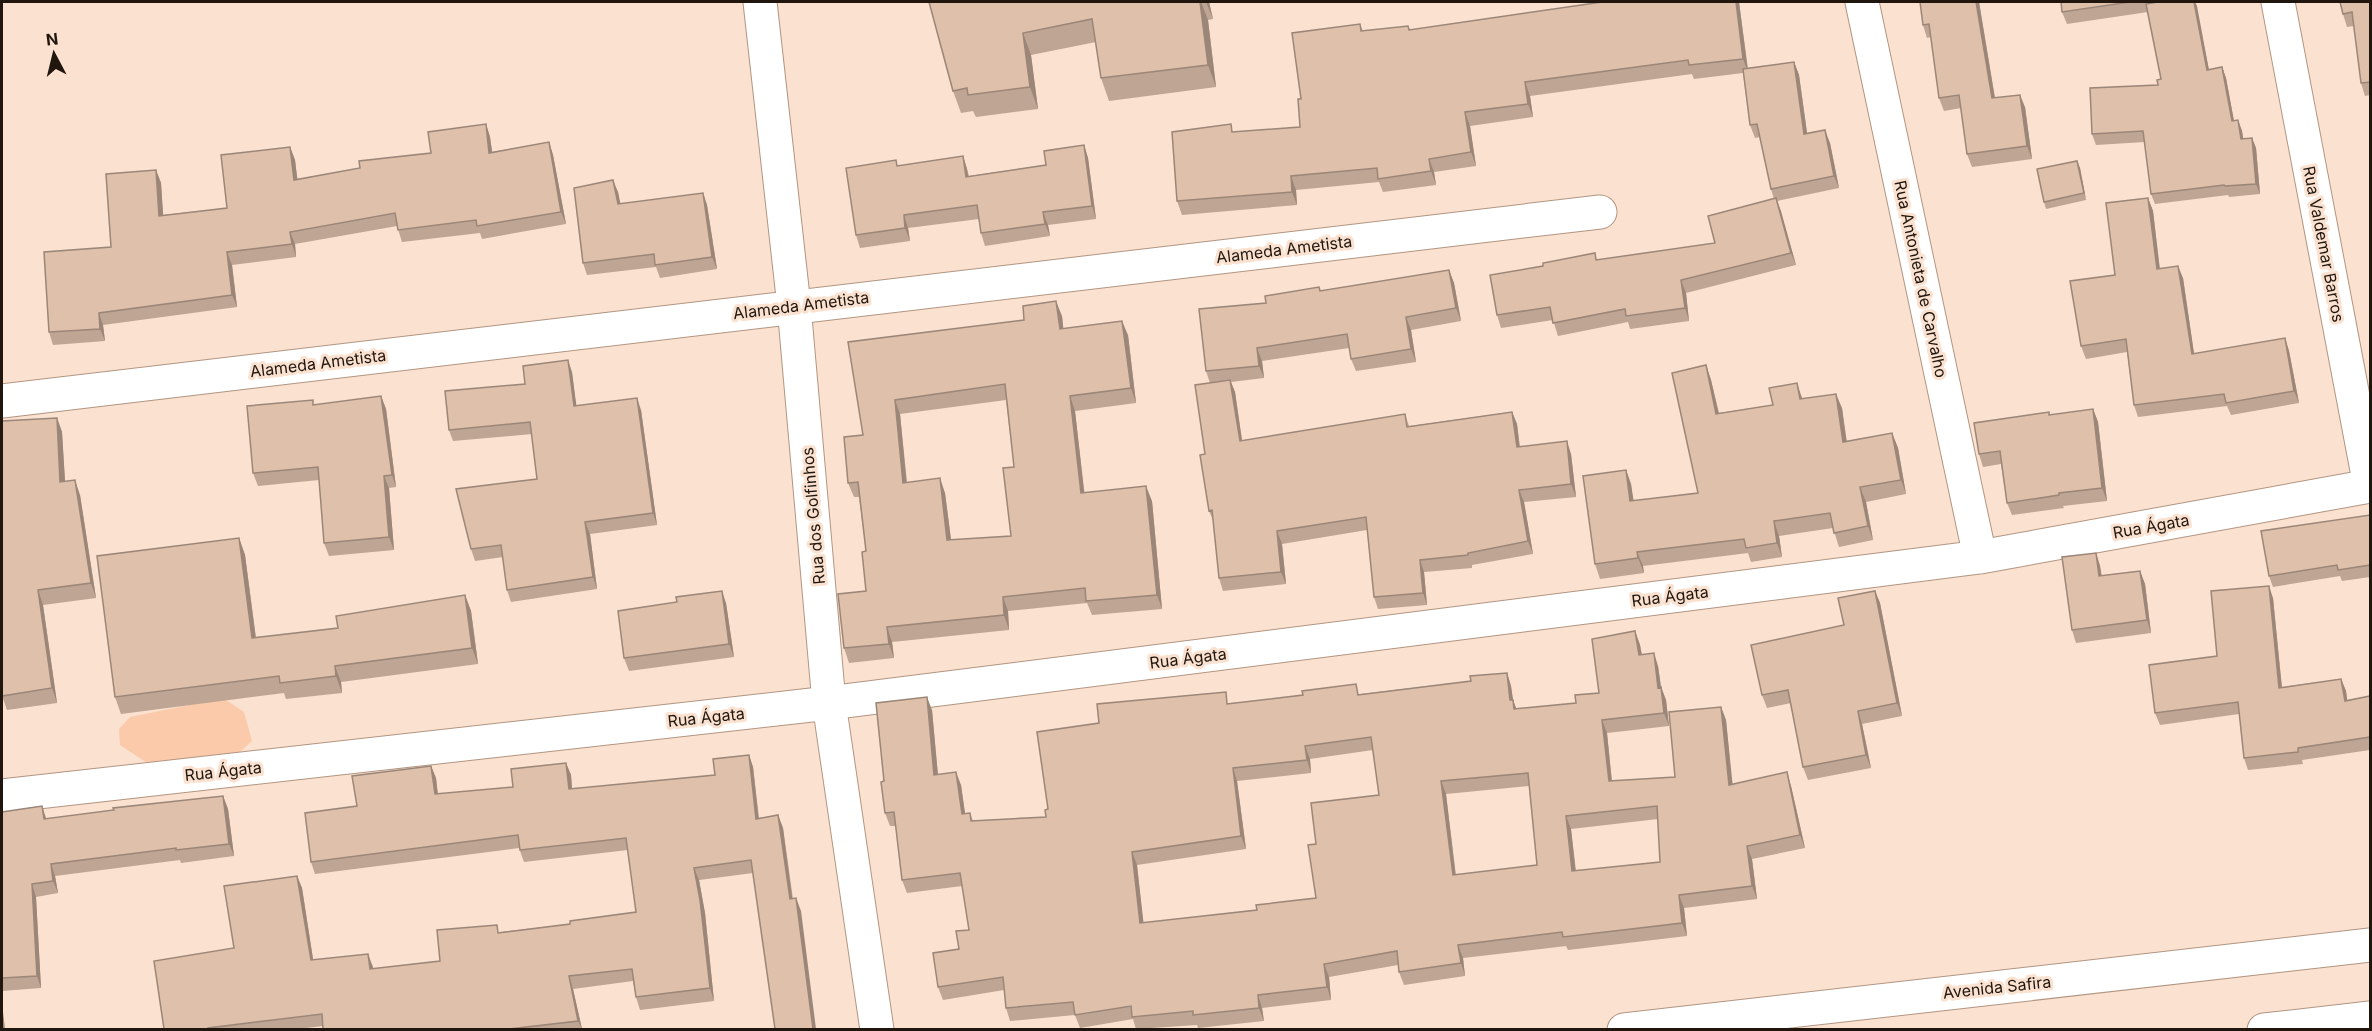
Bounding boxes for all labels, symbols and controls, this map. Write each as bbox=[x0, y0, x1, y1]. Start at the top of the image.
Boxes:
north arrow bbox=[24, 24, 84, 84]
text: N bbox=[45, 28, 59, 50]
street label: Rua Valdemar Barros bbox=[2299, 164, 2349, 324]
street label: Rua Antonieta de Carvalho bbox=[1890, 178, 1952, 380]
street label: Alameda Ametista bbox=[1215, 231, 1353, 267]
street label: Alameda Ametista bbox=[732, 287, 870, 323]
street label: Alameda Ametista bbox=[249, 345, 387, 381]
street label: Rua dos Golfinhos bbox=[797, 447, 829, 585]
street label: Rua Ágata bbox=[2111, 509, 2191, 543]
street label: Rua Ágata bbox=[1630, 581, 1710, 611]
street label: Rua Ágata bbox=[1148, 643, 1228, 673]
street label: Rua Ágata bbox=[666, 703, 746, 731]
street label: Rua Ágata bbox=[183, 757, 263, 785]
street label: Avenida Safira bbox=[1942, 971, 2052, 1003]

